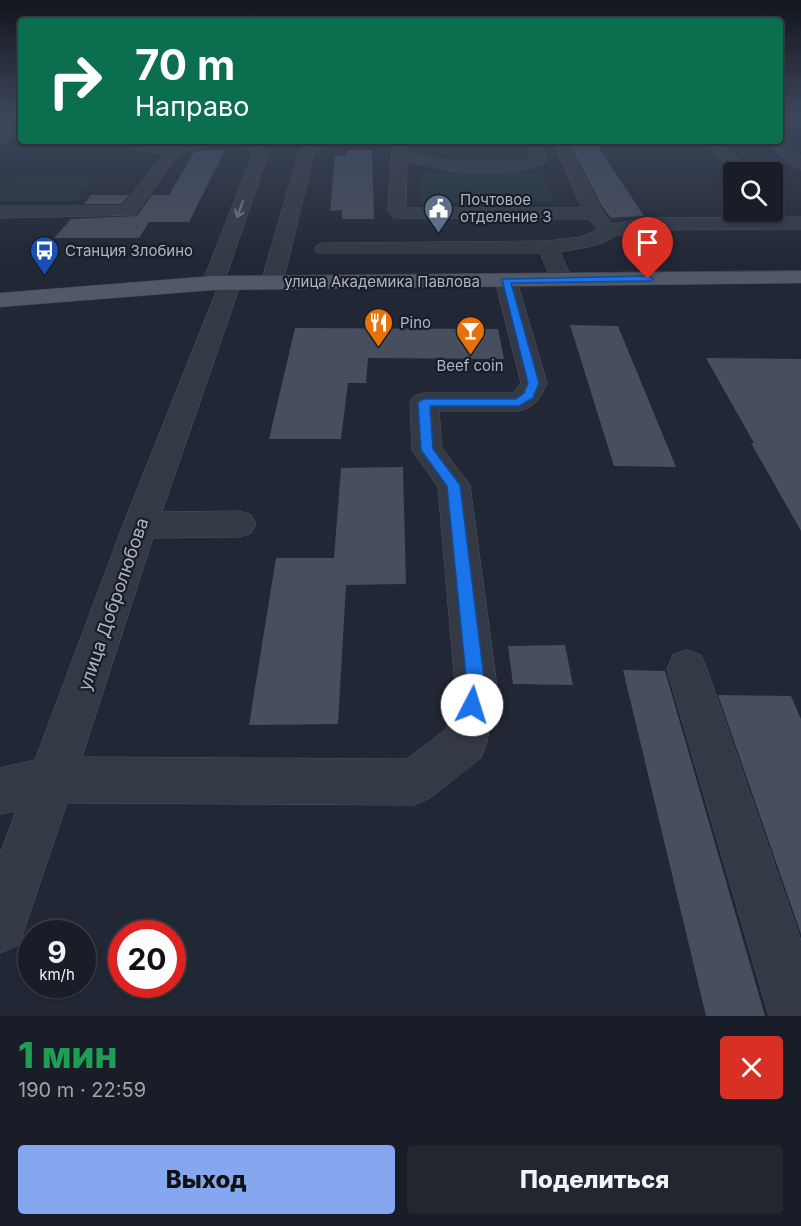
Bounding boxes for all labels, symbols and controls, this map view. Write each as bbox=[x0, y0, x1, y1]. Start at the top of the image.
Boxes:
text: 70 m bbox=[135, 39, 235, 90]
icon: right bbox=[36, 42, 114, 120]
text: Направо bbox=[135, 90, 250, 123]
map controls bbox=[723, 162, 783, 222]
button: search bbox=[723, 162, 783, 222]
place label: Почтовое отделение 3 bbox=[460, 190, 552, 226]
public building icon: Почтовое отделение 3 bbox=[423, 192, 455, 234]
one-way arrow bbox=[234, 199, 245, 218]
pin bbox=[622, 217, 673, 279]
icon: arrive bbox=[631, 226, 664, 259]
bus stop icon: Станция Злобино bbox=[28, 234, 60, 276]
place label: Станция Злобино bbox=[65, 241, 193, 260]
street label: улица Академика Павлова bbox=[284, 272, 480, 291]
restaurant icon: Pino bbox=[363, 306, 395, 348]
place label: Pino bbox=[400, 313, 431, 332]
bar icon: Beef coin bbox=[454, 314, 486, 356]
place label: Beef coin bbox=[436, 356, 504, 375]
street label: улица Добролюбова bbox=[74, 515, 152, 693]
position arrow bbox=[440, 673, 504, 737]
speed limit sign: 20 bbox=[108, 920, 186, 998]
text: 9 bbox=[47, 934, 67, 970]
text: km/h bbox=[39, 965, 75, 984]
text: 1 мин bbox=[18, 1033, 117, 1077]
button: close bbox=[720, 1036, 783, 1099]
text: 190 m · 22:59 bbox=[18, 1078, 146, 1102]
button: Выход bbox=[18, 1145, 395, 1214]
button: Поделиться bbox=[407, 1145, 783, 1214]

